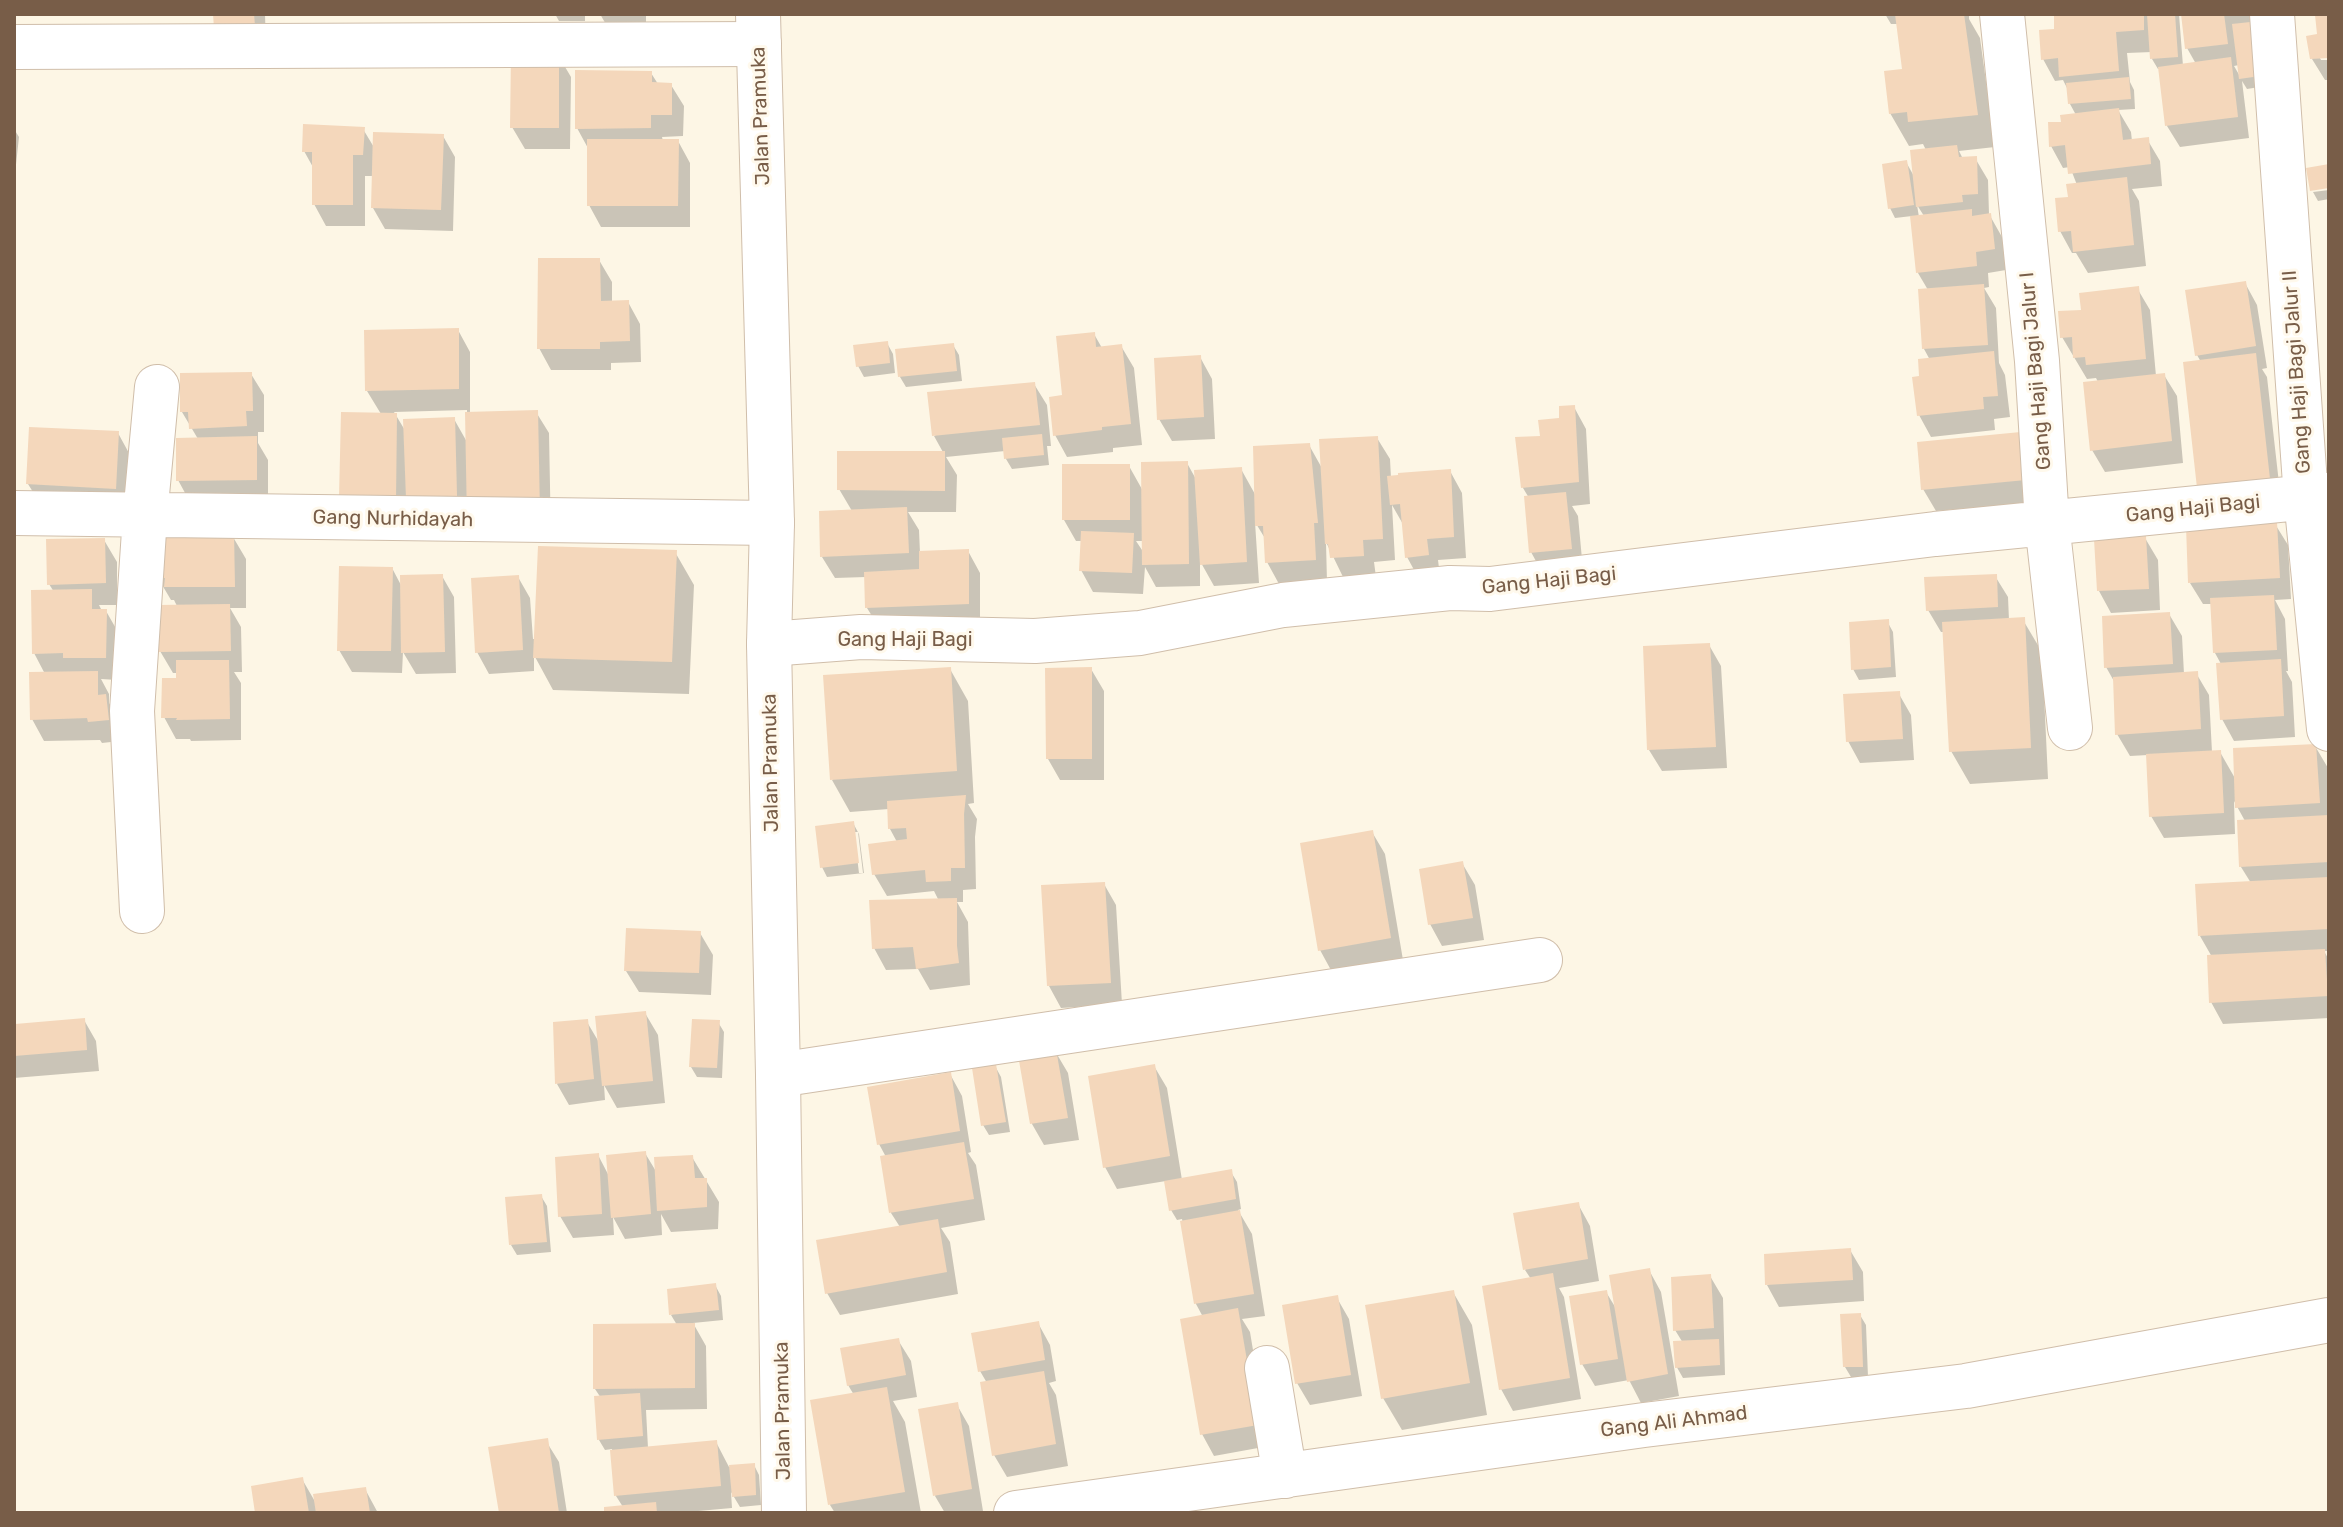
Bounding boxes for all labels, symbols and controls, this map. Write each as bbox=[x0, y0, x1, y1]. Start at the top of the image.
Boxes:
street label: Jalan Pramuka bbox=[747, 46, 775, 186]
street label: Gang Haji Bagi Jalur II bbox=[2278, 269, 2316, 475]
street label: Gang Haji Bagi Jalur I bbox=[2015, 271, 2057, 471]
street label: Gang Haji Bagi bbox=[2125, 490, 2261, 528]
street label: Gang Nurhidayah bbox=[312, 506, 474, 532]
street label: Gang Haji Bagi bbox=[1481, 562, 1617, 600]
street label: Gang Haji Bagi bbox=[837, 628, 973, 652]
street label: Jalan Pramuka bbox=[758, 693, 784, 833]
street label: Jalan Pramuka bbox=[770, 1341, 796, 1481]
street label: Gang Ali Ahmad bbox=[1599, 1401, 1749, 1443]

